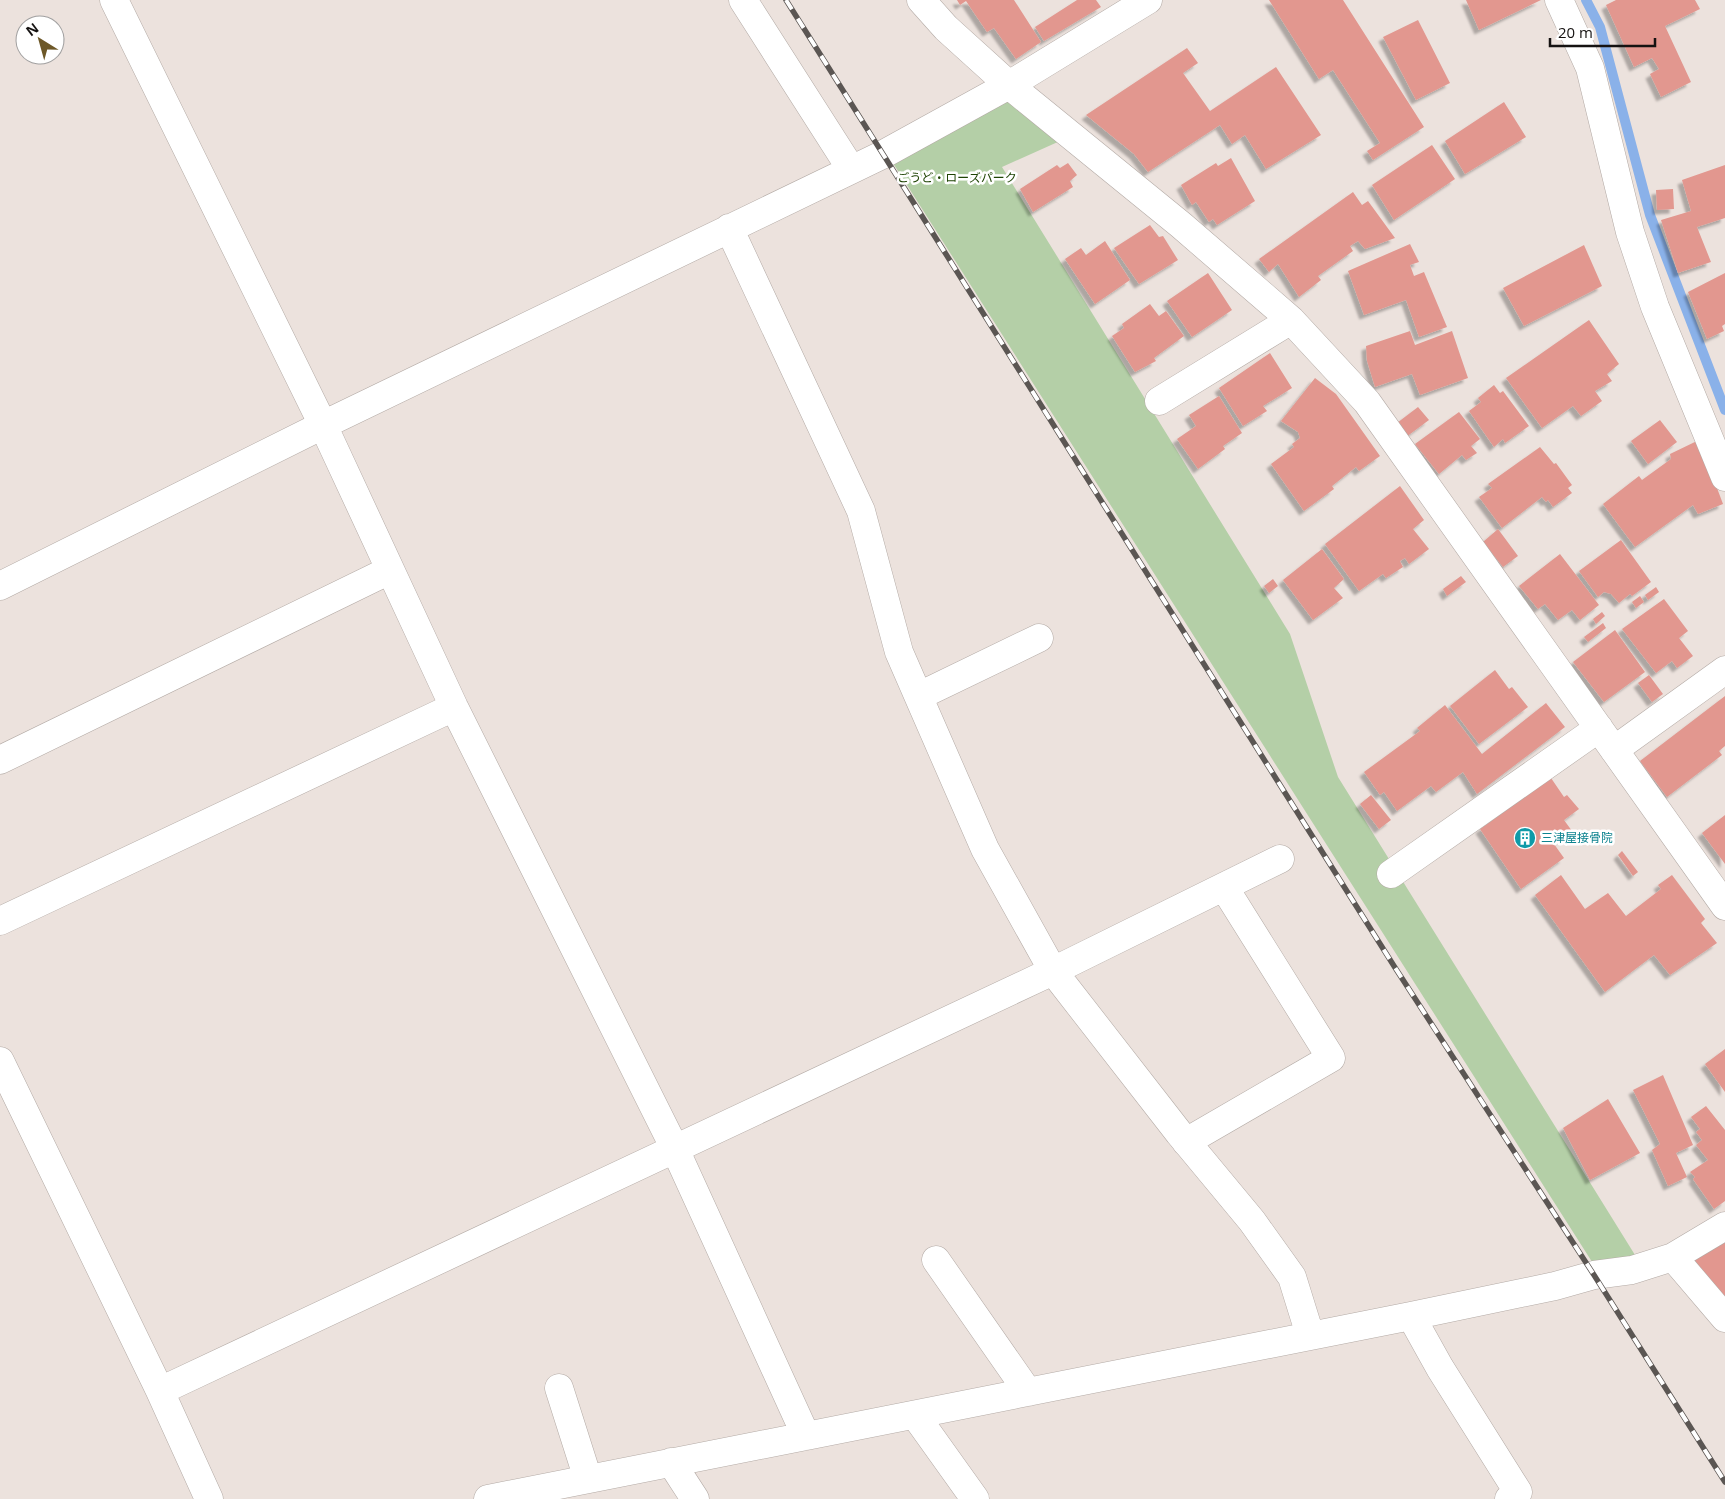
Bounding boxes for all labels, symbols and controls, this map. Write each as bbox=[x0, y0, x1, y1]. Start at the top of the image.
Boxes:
north arrow bbox=[15, 15, 65, 65]
scale bar bbox=[1550, 15, 1655, 47]
text: N bbox=[22, 18, 42, 40]
text: 20 m bbox=[1558, 22, 1593, 42]
park label: ごうど・ローズパーク bbox=[897, 169, 1017, 186]
building icon: 三津屋接骨院 bbox=[1513, 826, 1537, 850]
place label: 三津屋接骨院 bbox=[1541, 829, 1613, 846]

